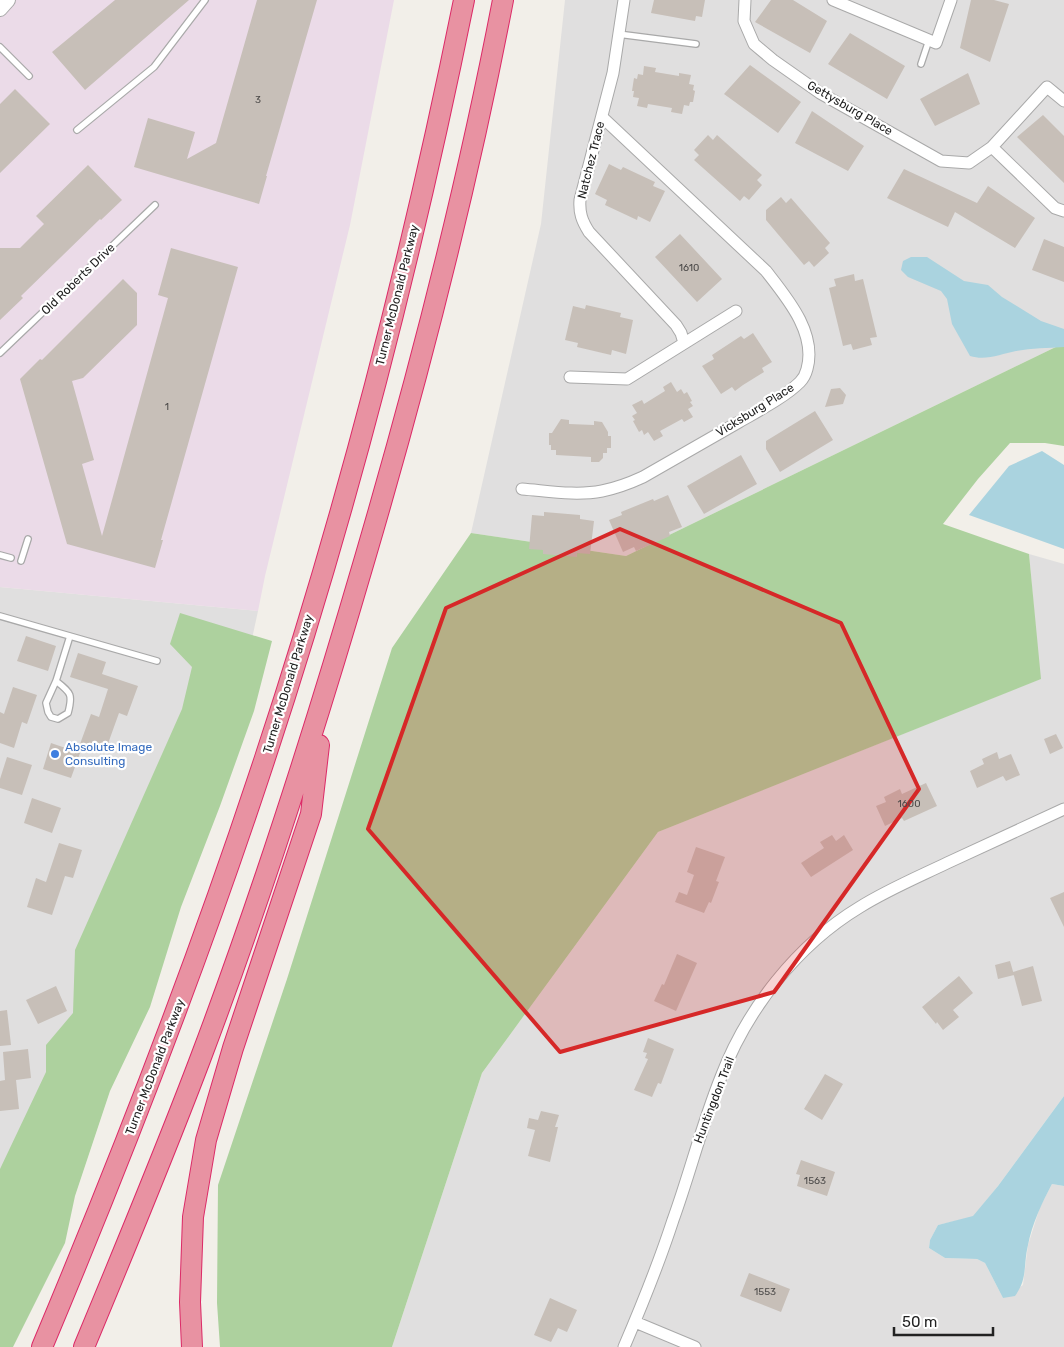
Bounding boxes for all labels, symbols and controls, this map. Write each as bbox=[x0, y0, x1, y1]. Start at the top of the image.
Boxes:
street label: Gettysburg Place bbox=[805, 78, 895, 138]
house number: 3 bbox=[255, 94, 261, 106]
street label: Natchez Trace bbox=[575, 120, 607, 200]
street label: Turner McDonald Parkway bbox=[373, 223, 421, 367]
street label: Old Roberts Drive bbox=[38, 240, 118, 318]
house number: 1610 bbox=[679, 262, 699, 274]
street label: Vicksburg Place bbox=[714, 380, 797, 440]
house number: 1 bbox=[165, 401, 169, 413]
street label: Turner McDonald Parkway bbox=[260, 612, 316, 755]
place label: Absolute Image Consulting bbox=[65, 740, 152, 768]
marker: Absolute Image Consulting bbox=[49, 748, 61, 760]
house number: 1600 bbox=[897, 798, 921, 810]
street label: Turner McDonald Parkway bbox=[123, 997, 188, 1137]
street label: Huntingdon Trail bbox=[691, 1055, 737, 1145]
house number: 1563 bbox=[804, 1175, 826, 1187]
house number: 1553 bbox=[754, 1286, 776, 1298]
scale bar bbox=[894, 1304, 993, 1336]
text: 50 m bbox=[902, 1313, 937, 1331]

